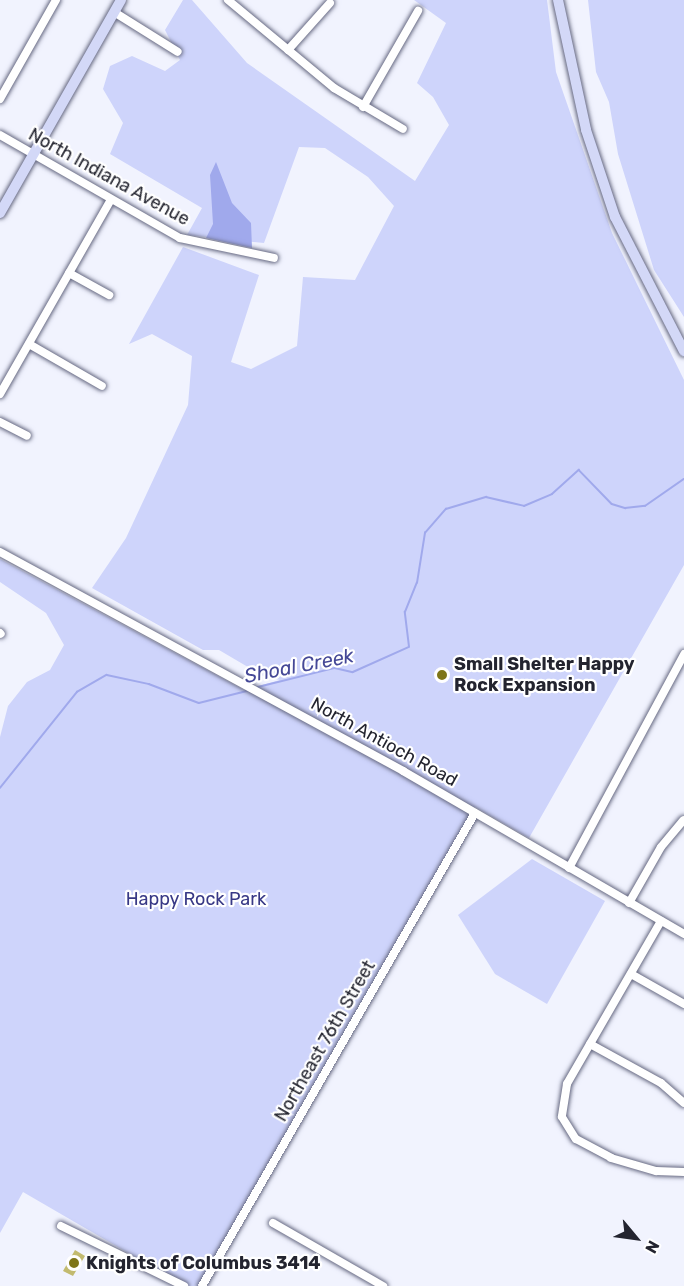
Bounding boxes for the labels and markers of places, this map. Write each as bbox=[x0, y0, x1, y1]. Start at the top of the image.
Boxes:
place label: Small Shelter Happy Rock Expansion bbox=[454, 654, 635, 696]
marker: Small Shelter Happy Rock Expansion bbox=[435, 668, 449, 682]
place label: Knights of Columbus 3414 bbox=[86, 1252, 321, 1274]
marker: Knights of Columbus 3414 bbox=[67, 1256, 81, 1270]

